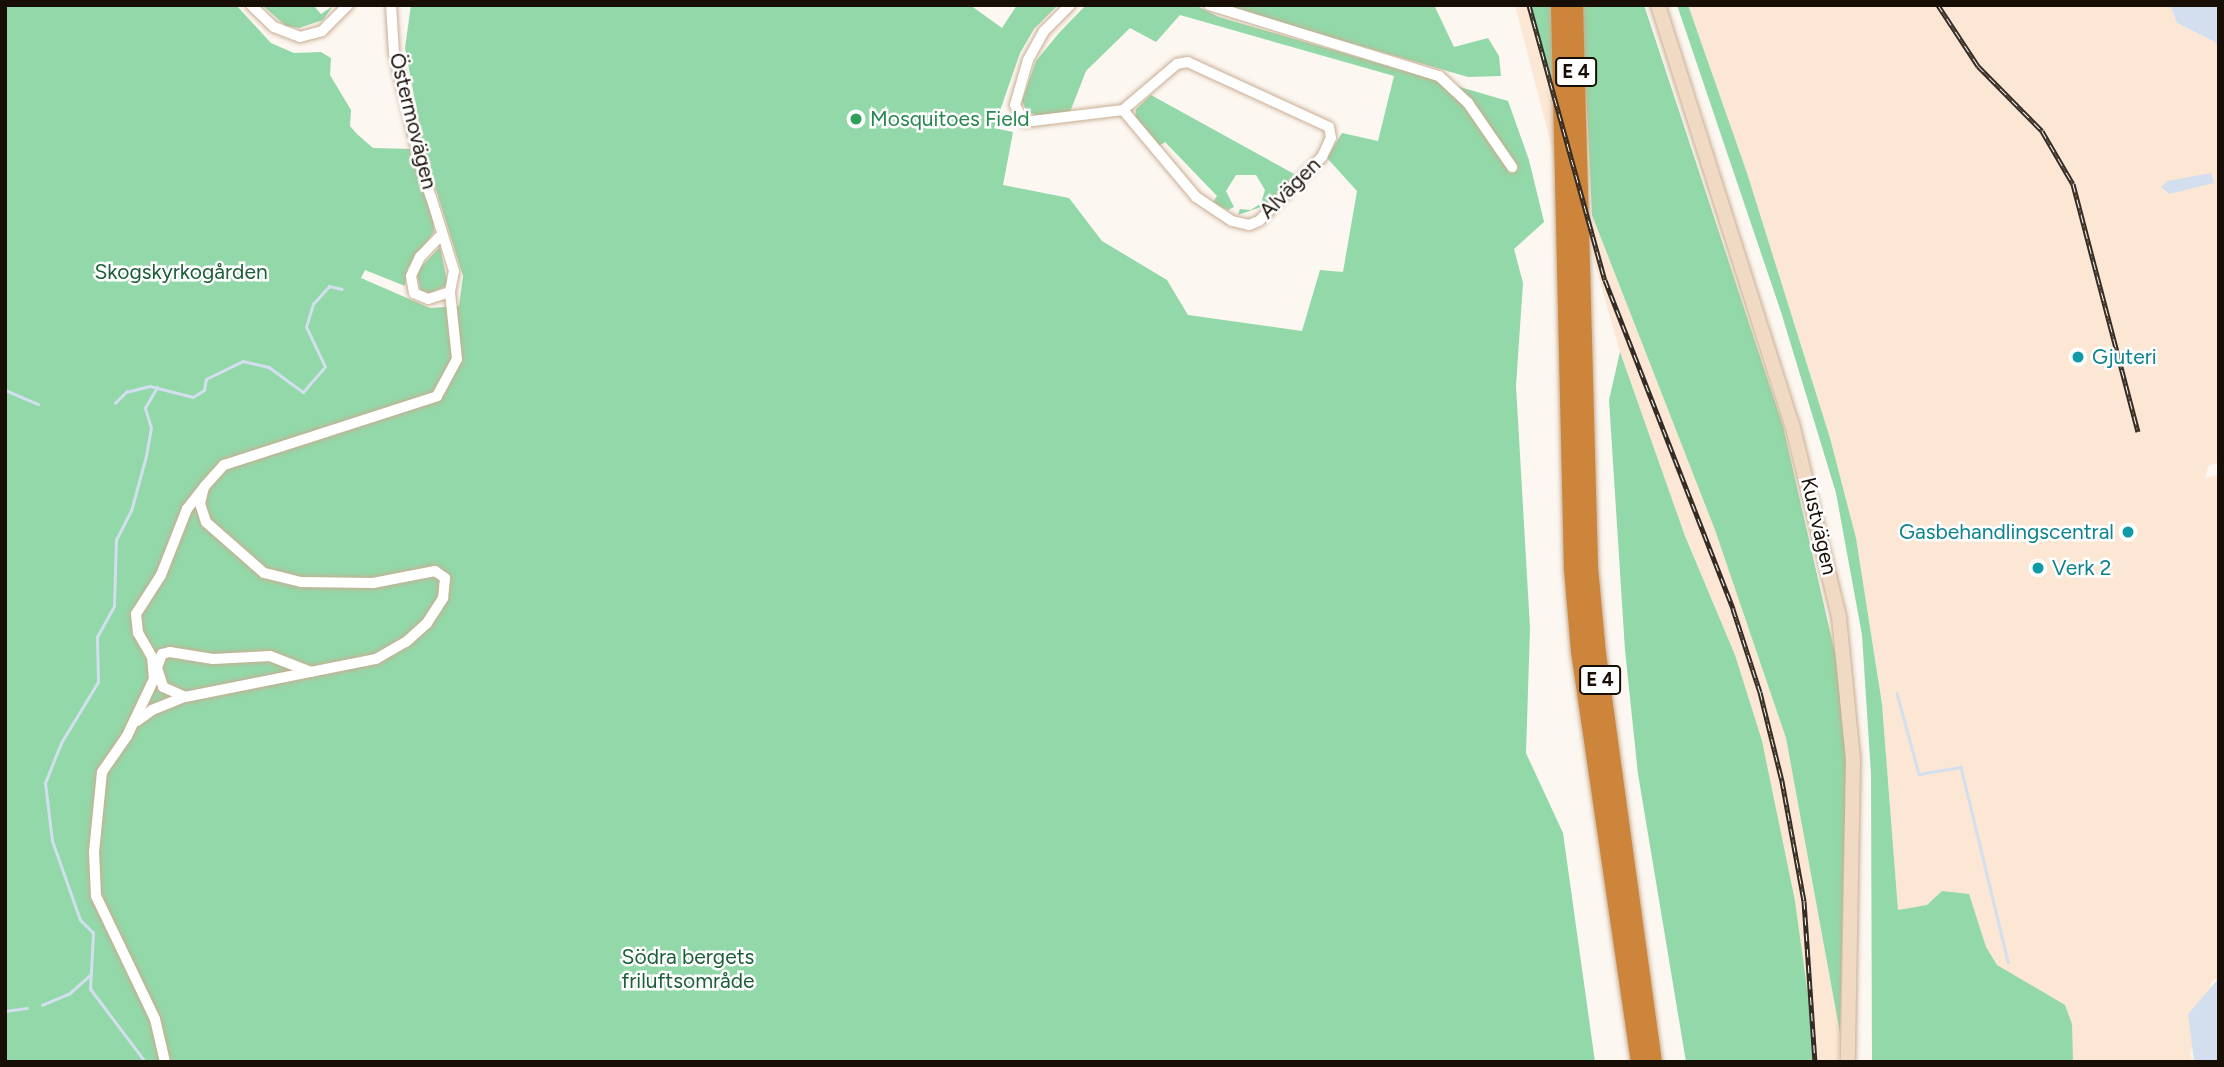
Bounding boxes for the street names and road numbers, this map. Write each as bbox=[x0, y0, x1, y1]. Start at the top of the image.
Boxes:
street label: Östermovägen bbox=[384, 50, 442, 192]
road number: E 4 bbox=[1555, 57, 1597, 88]
street label: Alvägen bbox=[1254, 152, 1326, 224]
street label: Kustvägen bbox=[1796, 475, 1842, 577]
road number: E 4 bbox=[1579, 664, 1621, 695]

